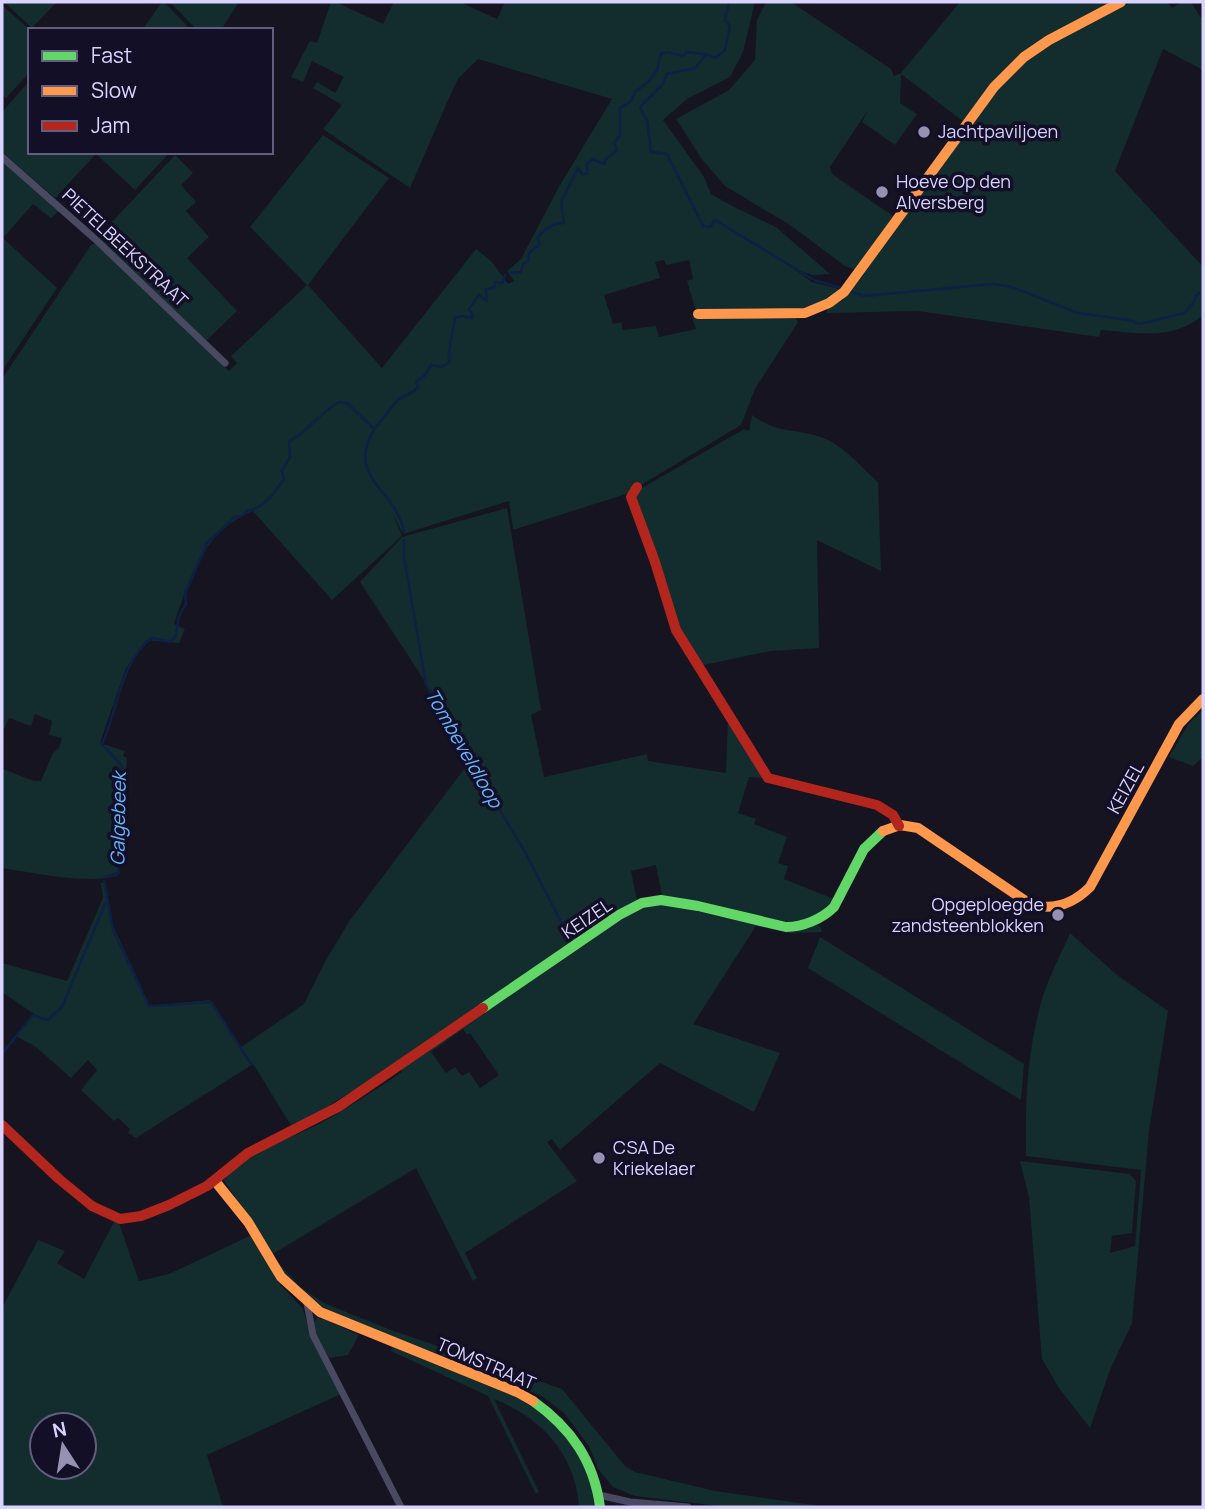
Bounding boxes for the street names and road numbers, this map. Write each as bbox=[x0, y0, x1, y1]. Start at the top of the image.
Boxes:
street label: PIETELBEEKSTRAAT bbox=[58, 183, 194, 312]
street label: KEIZEL bbox=[1101, 757, 1149, 818]
street label: KEIZEL bbox=[557, 893, 616, 944]
street label: TOMSTRAAT bbox=[433, 1331, 540, 1395]

